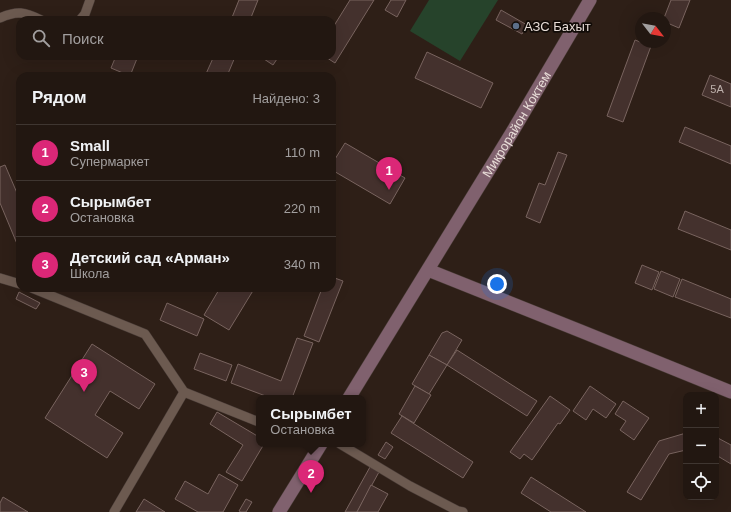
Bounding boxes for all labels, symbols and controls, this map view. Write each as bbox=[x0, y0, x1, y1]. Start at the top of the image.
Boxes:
north arrow bbox=[635, 12, 671, 48]
search box bbox=[16, 16, 336, 60]
place label: АЗС Бахыт bbox=[524, 19, 591, 34]
marker: АЗС Бахыт bbox=[511, 21, 521, 31]
icon: search bbox=[30, 27, 52, 49]
text: Поиск bbox=[62, 30, 104, 47]
street label: Микрорайон Коктем bbox=[479, 68, 554, 180]
house number: 5А bbox=[710, 83, 724, 95]
text: Рядом bbox=[32, 88, 87, 107]
text: Найдено: 3 bbox=[252, 91, 320, 106]
text: Small bbox=[70, 137, 110, 154]
text: 1 bbox=[41, 145, 49, 160]
text: 110 m bbox=[285, 145, 320, 160]
text: Супермаркет bbox=[70, 154, 149, 169]
pin: 1 bbox=[376, 157, 402, 190]
text: Сырымбет bbox=[70, 193, 151, 210]
text: 2 bbox=[41, 201, 49, 216]
text: 220 m bbox=[284, 201, 320, 216]
text: Остановка bbox=[70, 210, 134, 225]
text: Детский сад «Арман» bbox=[70, 249, 230, 266]
text: 3 bbox=[41, 257, 49, 272]
text: 340 m bbox=[284, 257, 320, 272]
text: Школа bbox=[70, 266, 110, 281]
your location bbox=[487, 274, 507, 294]
pin: 3 bbox=[71, 359, 97, 392]
map controls bbox=[683, 392, 719, 500]
button: + bbox=[683, 392, 719, 428]
popup bbox=[256, 395, 366, 447]
text: Сырымбет bbox=[270, 405, 352, 422]
text: Остановка bbox=[270, 422, 335, 437]
button: − bbox=[683, 428, 719, 464]
pin: 2 bbox=[298, 460, 324, 493]
button: locate bbox=[683, 464, 719, 500]

